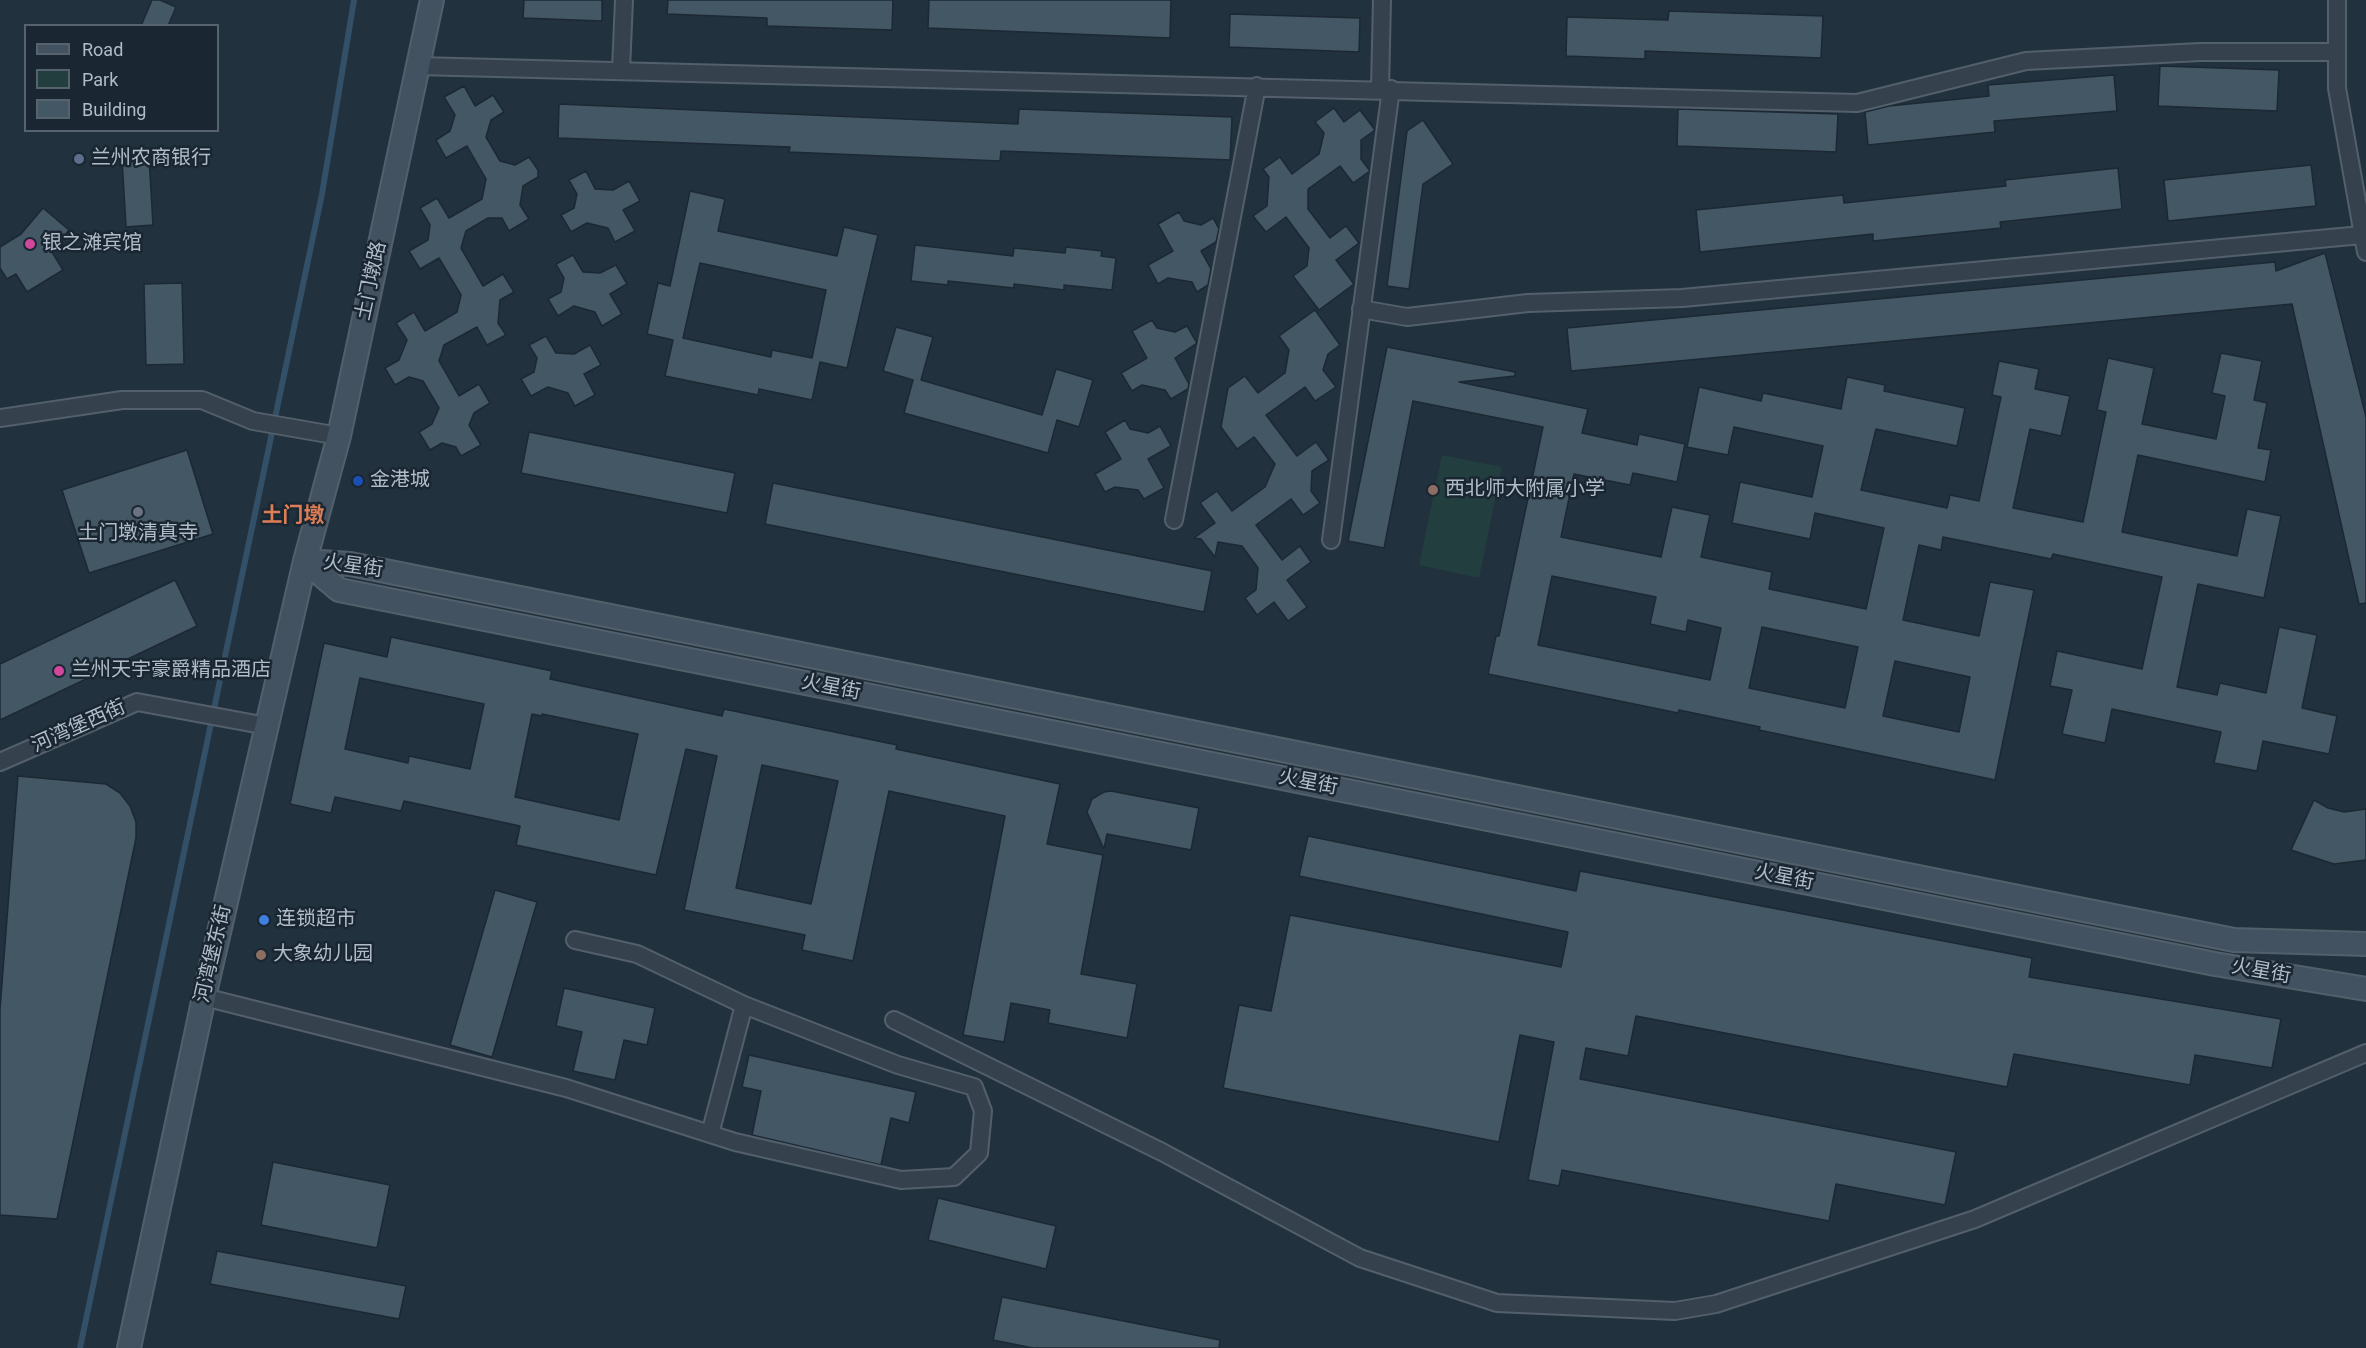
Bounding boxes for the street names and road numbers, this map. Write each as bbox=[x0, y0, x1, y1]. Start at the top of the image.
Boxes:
street label: 土门墩路 bbox=[352, 239, 392, 323]
street label: 火星街 bbox=[322, 551, 384, 583]
street label: 火星街 bbox=[799, 670, 863, 706]
street label: 河湾堡西街 bbox=[28, 696, 130, 758]
street label: 火星街 bbox=[1276, 765, 1340, 801]
street label: 火星街 bbox=[1752, 860, 1816, 896]
street label: 河湾堡东街 bbox=[191, 903, 237, 1005]
street label: 火星街 bbox=[2229, 955, 2293, 989]

